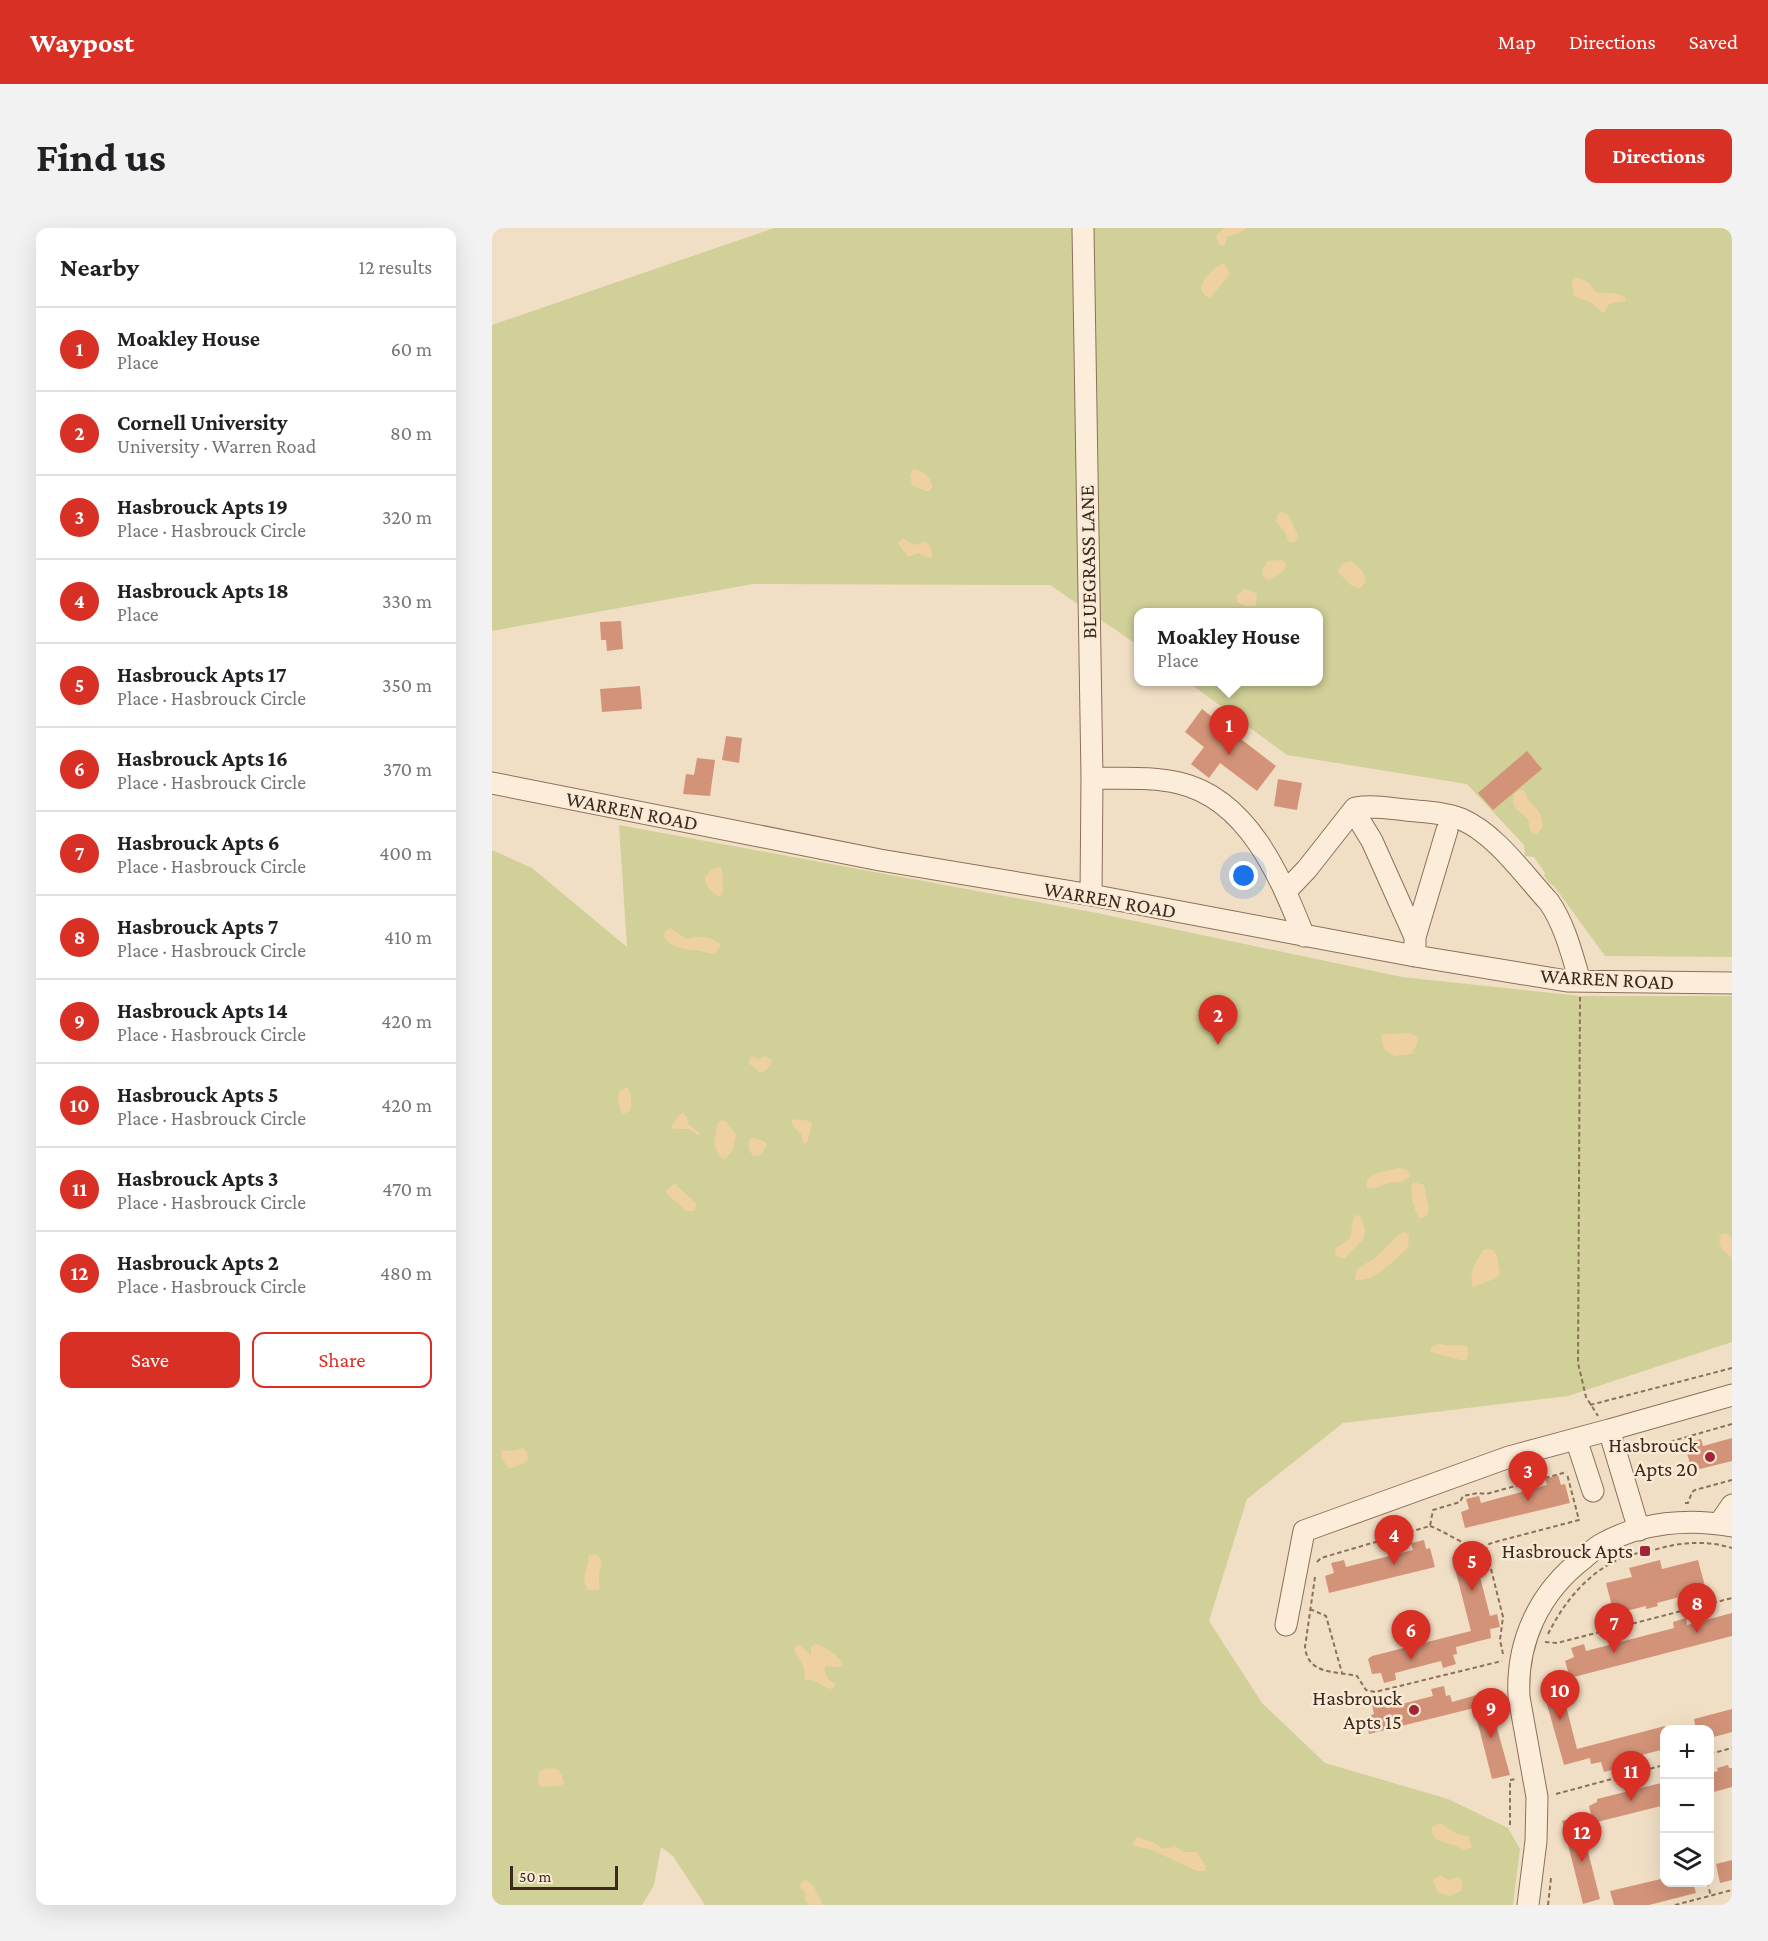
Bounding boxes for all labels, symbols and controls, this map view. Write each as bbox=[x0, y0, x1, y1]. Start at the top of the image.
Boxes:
text: Waypost bbox=[30, 27, 134, 58]
text: Map bbox=[1498, 30, 1536, 54]
text: Directions bbox=[1569, 30, 1656, 54]
text: Saved bbox=[1689, 30, 1738, 54]
button: Directions bbox=[1585, 129, 1732, 183]
text: Find us bbox=[36, 133, 166, 180]
text: Nearby bbox=[60, 253, 139, 282]
text: 12 results bbox=[359, 256, 432, 278]
text: Moakley House bbox=[117, 326, 260, 351]
text: 1 bbox=[76, 338, 83, 360]
text: 60 m bbox=[391, 338, 432, 360]
text: Place bbox=[117, 351, 159, 373]
text: Cornell University bbox=[117, 410, 287, 435]
text: 2 bbox=[74, 422, 85, 444]
text: 80 m bbox=[390, 422, 432, 444]
text: University · Warren Road bbox=[117, 435, 316, 457]
street label: BLUEGRASS LANE bbox=[1075, 485, 1101, 639]
text: Hasbrouck Apts 19 bbox=[117, 494, 288, 519]
text: 3 bbox=[75, 506, 84, 528]
text: 320 m bbox=[382, 506, 432, 528]
text: Place · Hasbrouck Circle bbox=[117, 519, 306, 541]
text: Hasbrouck Apts 18 bbox=[117, 578, 289, 603]
text: 4 bbox=[74, 590, 85, 612]
text: 330 m bbox=[382, 590, 432, 612]
text: Place bbox=[117, 603, 159, 625]
popup bbox=[1134, 608, 1323, 686]
text: Moakley House bbox=[1157, 624, 1300, 649]
text: Place bbox=[1157, 649, 1199, 671]
text: Hasbrouck Apts 17 bbox=[117, 662, 287, 687]
text: 5 bbox=[75, 674, 84, 696]
text: 350 m bbox=[382, 674, 432, 696]
text: Place · Hasbrouck Circle bbox=[117, 687, 306, 709]
pin: 1 bbox=[1210, 706, 1248, 755]
text: Hasbrouck Apts 16 bbox=[117, 746, 288, 771]
text: 6 bbox=[74, 758, 85, 780]
text: 370 m bbox=[383, 758, 432, 780]
text: Place · Hasbrouck Circle bbox=[117, 771, 306, 793]
street label: WARREN ROAD bbox=[564, 786, 700, 836]
text: Hasbrouck Apts 6 bbox=[117, 830, 280, 855]
text: 7 bbox=[75, 842, 84, 864]
text: 400 m bbox=[379, 842, 432, 864]
text: Place · Hasbrouck Circle bbox=[117, 855, 306, 877]
your location bbox=[1229, 861, 1258, 890]
street label: WARREN ROAD bbox=[1042, 877, 1178, 923]
text: Hasbrouck Apts 7 bbox=[117, 914, 278, 939]
text: 8 bbox=[74, 926, 85, 948]
text: 410 m bbox=[384, 926, 432, 948]
text: Place · Hasbrouck Circle bbox=[117, 939, 306, 961]
street label: WARREN ROAD bbox=[1539, 964, 1675, 994]
pin: 2 bbox=[1198, 996, 1238, 1045]
text: Hasbrouck Apts 14 bbox=[117, 998, 288, 1023]
text: 9 bbox=[74, 1010, 85, 1032]
text: 420 m bbox=[381, 1010, 432, 1032]
text: Place · Hasbrouck Circle bbox=[117, 1023, 306, 1045]
text: Hasbrouck Apts 5 bbox=[117, 1082, 279, 1107]
text: 10 bbox=[70, 1094, 89, 1116]
text: 420 m bbox=[381, 1094, 432, 1116]
text: Place · Hasbrouck Circle bbox=[117, 1107, 306, 1129]
text: Hasbrouck Apts 3 bbox=[117, 1166, 279, 1191]
text: 11 bbox=[72, 1178, 87, 1200]
text: 470 m bbox=[382, 1178, 432, 1200]
text: Place · Hasbrouck Circle bbox=[117, 1191, 306, 1213]
text: Hasbrouck Apts 2 bbox=[117, 1250, 279, 1275]
text: 12 bbox=[71, 1262, 88, 1284]
text: 480 m bbox=[380, 1262, 432, 1284]
text: Place · Hasbrouck Circle bbox=[117, 1275, 306, 1297]
button: Save bbox=[60, 1332, 240, 1388]
button: Share bbox=[252, 1332, 432, 1388]
place label: Hasbrouck Apts 20 bbox=[1608, 1433, 1698, 1481]
marker: Hasbrouck Apts 20 bbox=[1703, 1450, 1717, 1464]
pin: 3 bbox=[1508, 1452, 1548, 1501]
pin: 4 bbox=[1374, 1516, 1414, 1565]
place label: Hasbrouck Apts bbox=[1501, 1539, 1633, 1563]
pin: 5 bbox=[1452, 1542, 1492, 1591]
marker: Hasbrouck Apts bbox=[1638, 1544, 1652, 1558]
pin: 8 bbox=[1678, 1584, 1716, 1633]
pin: 7 bbox=[1594, 1604, 1634, 1653]
pin: 6 bbox=[1392, 1610, 1430, 1660]
pin: 10 bbox=[1540, 1670, 1580, 1720]
place label: Hasbrouck Apts 15 bbox=[1312, 1686, 1402, 1734]
pin: 9 bbox=[1472, 1688, 1510, 1738]
marker: Hasbrouck Apts 15 bbox=[1407, 1703, 1421, 1717]
map controls bbox=[1660, 1725, 1714, 1887]
button: + bbox=[1660, 1725, 1714, 1779]
pin: 11 bbox=[1612, 1752, 1650, 1801]
button: − bbox=[1660, 1779, 1714, 1833]
pin: 12 bbox=[1562, 1812, 1602, 1862]
button: layers bbox=[1660, 1833, 1714, 1887]
scale bar bbox=[510, 1863, 618, 1890]
text: 50 m bbox=[519, 1868, 551, 1885]

